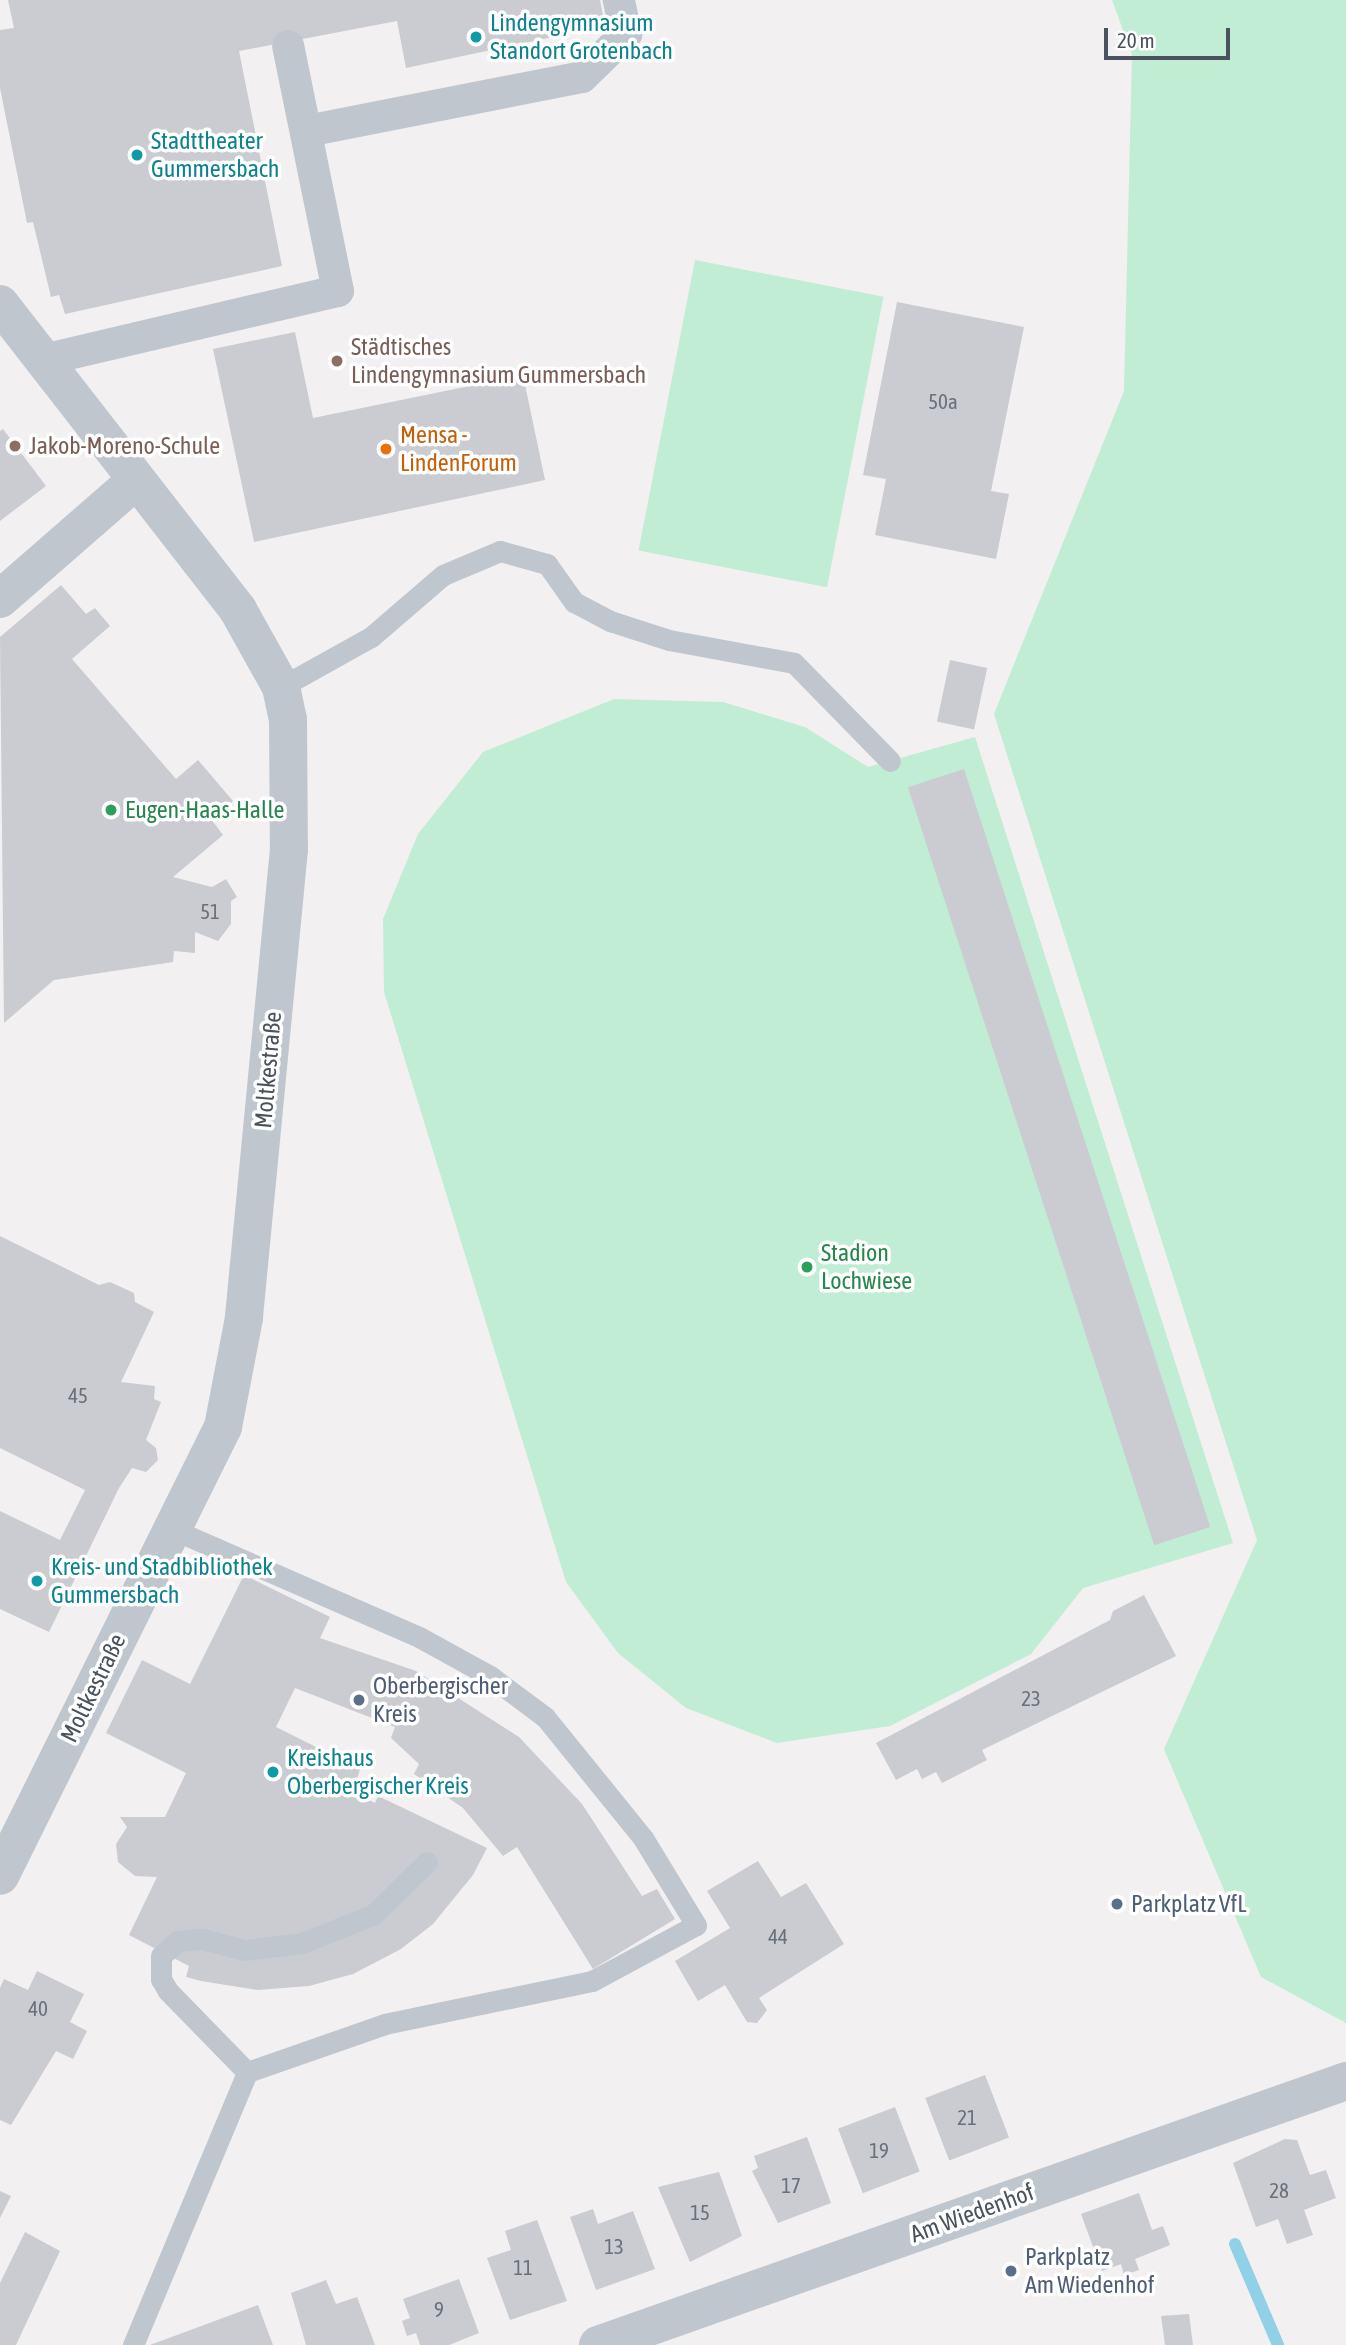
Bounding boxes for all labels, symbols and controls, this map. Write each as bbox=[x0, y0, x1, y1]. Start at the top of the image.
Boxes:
place label: Lindengymnasium Standort Grotenbach bbox=[490, 9, 673, 65]
scale bar bbox=[1108, 14, 1234, 58]
text: 20 m bbox=[1117, 28, 1155, 52]
marker: Lindengymnasium Standort Grotenbach bbox=[468, 29, 484, 45]
place label: Stadttheater Gummersbach bbox=[151, 127, 279, 183]
marker: Stadttheater Gummersbach bbox=[129, 147, 145, 163]
place label: Städtisches Lindengymnasium Gummersbach bbox=[351, 333, 646, 389]
marker: Städtisches Lindengymnasium Gummersbach bbox=[329, 353, 345, 369]
house number: 50a bbox=[928, 388, 958, 414]
place label: Mensa - LindenForum bbox=[400, 421, 517, 477]
place label: Jakob-Moreno-Schule bbox=[29, 432, 220, 460]
marker: Jakob-Moreno-Schule bbox=[7, 438, 23, 454]
marker: Mensa - LindenForum bbox=[378, 441, 394, 457]
place label: Eugen-Haas-Halle bbox=[125, 796, 284, 824]
marker: Eugen-Haas-Halle bbox=[103, 802, 119, 818]
house number: 51 bbox=[200, 898, 220, 924]
street label: Moltkestraße bbox=[249, 1011, 287, 1129]
place label: Stadion Lochwiese bbox=[821, 1239, 912, 1295]
marker: Stadion Lochwiese bbox=[799, 1259, 815, 1275]
house number: 45 bbox=[68, 1382, 88, 1408]
place label: Kreis- und Stadbibliothek Gummersbach bbox=[51, 1553, 273, 1609]
marker: Kreis- und Stadbibliothek Gummersbach bbox=[29, 1573, 45, 1589]
street label: Moltkestraße bbox=[54, 1629, 132, 1747]
place label: Oberbergischer Kreis bbox=[373, 1672, 508, 1728]
house number: 23 bbox=[1021, 1685, 1041, 1711]
marker: Oberbergischer Kreis bbox=[351, 1692, 367, 1708]
place label: Kreishaus Oberbergischer Kreis bbox=[287, 1744, 469, 1800]
marker: Kreishaus Oberbergischer Kreis bbox=[265, 1764, 281, 1780]
place label: Parkplatz VfL bbox=[1131, 1890, 1246, 1918]
marker: Parkplatz VfL bbox=[1109, 1896, 1125, 1912]
house number: 44 bbox=[768, 1923, 788, 1949]
house number: 40 bbox=[28, 1995, 48, 2021]
house number: 21 bbox=[957, 2104, 977, 2130]
house number: 19 bbox=[869, 2137, 889, 2163]
house number: 17 bbox=[781, 2172, 801, 2198]
street label: Am Wiedenhof bbox=[906, 2177, 1038, 2249]
house number: 28 bbox=[1269, 2177, 1289, 2203]
house number: 15 bbox=[690, 2199, 710, 2225]
house number: 13 bbox=[604, 2233, 624, 2259]
place label: Parkplatz Am Wiedenhof bbox=[1025, 2243, 1154, 2299]
house number: 11 bbox=[513, 2254, 533, 2280]
marker: Parkplatz Am Wiedenhof bbox=[1003, 2263, 1019, 2279]
house number: 9 bbox=[434, 2296, 444, 2322]

